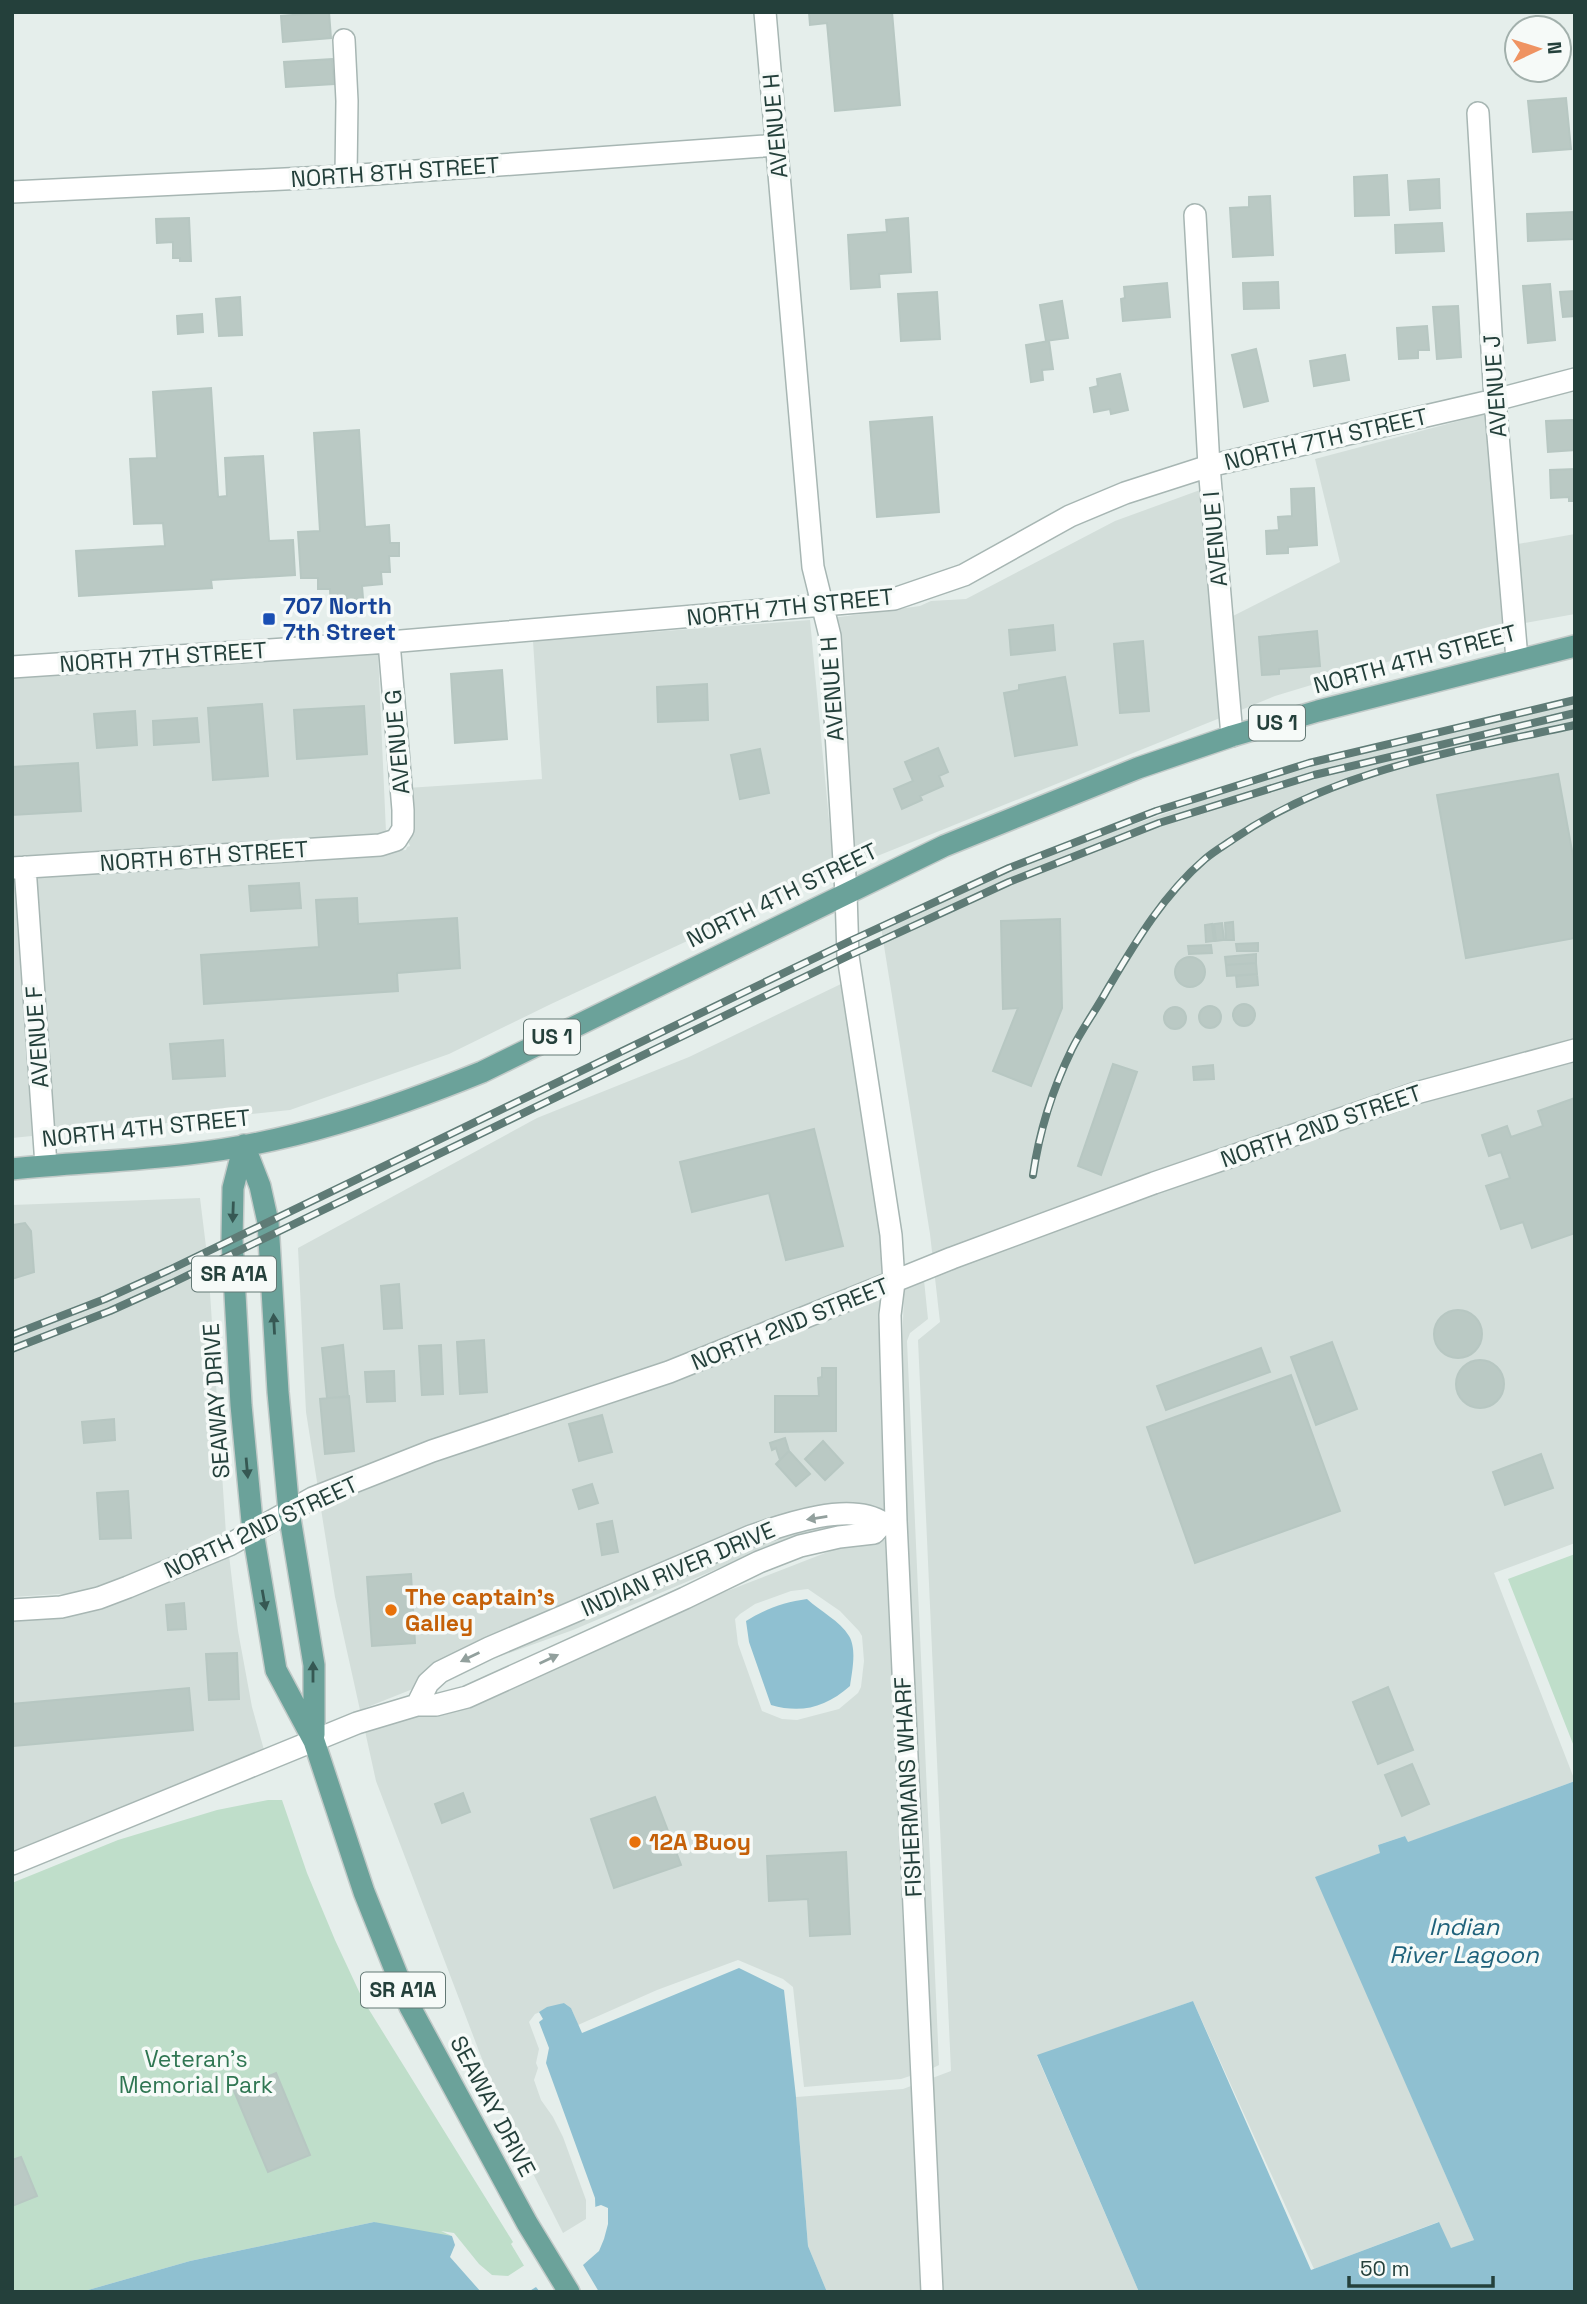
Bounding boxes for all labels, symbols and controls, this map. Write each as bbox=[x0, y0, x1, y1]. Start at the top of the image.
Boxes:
north arrow bbox=[1503, 14, 1573, 84]
text: N bbox=[1542, 41, 1567, 55]
street label: AVENUE H bbox=[755, 72, 795, 180]
street label: NORTH 8TH STREET bbox=[290, 150, 500, 194]
street label: AVENUE J bbox=[1476, 333, 1514, 439]
street label: NORTH 7TH STREET bbox=[1221, 401, 1431, 477]
street label: AVENUE I bbox=[1196, 490, 1234, 588]
street label: NORTH 7TH STREET bbox=[685, 581, 895, 633]
place label: 707 North 7th Street bbox=[283, 591, 396, 647]
marker: 707 North 7th Street bbox=[261, 611, 277, 627]
street label: NORTH 4TH STREET bbox=[1310, 617, 1520, 701]
street label: NORTH 7TH STREET bbox=[58, 635, 268, 679]
street label: AVENUE H bbox=[813, 636, 851, 742]
street label: AVENUE G bbox=[377, 688, 417, 796]
road number: US 1 bbox=[1249, 706, 1305, 740]
street label: NORTH 6TH STREET bbox=[99, 834, 309, 878]
street label: NORTH 4TH STREET bbox=[681, 836, 883, 954]
street label: AVENUE F bbox=[18, 985, 56, 1089]
road number: US 1 bbox=[524, 1020, 580, 1054]
street label: NORTH 2ND STREET bbox=[1217, 1078, 1425, 1174]
street label: NORTH 4TH STREET bbox=[40, 1102, 252, 1154]
one-way arrow bbox=[227, 1202, 238, 1224]
road number: SR A1A bbox=[192, 1256, 276, 1292]
street label: NORTH 2ND STREET bbox=[687, 1271, 893, 1377]
one-way arrow bbox=[268, 1312, 279, 1334]
street label: SEAWAY DRIVE bbox=[196, 1322, 236, 1480]
one-way arrow bbox=[242, 1458, 253, 1480]
street label: NORTH 2ND STREET bbox=[159, 1469, 363, 1585]
one-way arrow bbox=[806, 1513, 828, 1524]
street label: INDIAN RIVER DRIVE bbox=[577, 1515, 779, 1623]
place label: The captain's Galley bbox=[405, 1582, 555, 1638]
one-way arrow bbox=[259, 1589, 270, 1611]
marker: The captain's Galley bbox=[383, 1602, 399, 1618]
one-way arrow bbox=[460, 1651, 480, 1663]
one-way arrow bbox=[539, 1653, 559, 1665]
one-way arrow bbox=[307, 1661, 319, 1683]
street label: FISHERMANS WHARF bbox=[887, 1676, 929, 1898]
place label: 12A Buoy bbox=[649, 1827, 751, 1857]
marker: 12A Buoy bbox=[627, 1834, 643, 1850]
water label: Indian River Lagoon bbox=[1389, 1911, 1540, 1970]
road number: SR A1A bbox=[361, 1972, 445, 2008]
street label: SEAWAY DRIVE bbox=[443, 2030, 543, 2182]
park label: Veteran's Memorial Park bbox=[119, 2044, 273, 2100]
scale bar bbox=[1349, 2244, 1492, 2288]
text: 50 m bbox=[1360, 2255, 1410, 2282]

